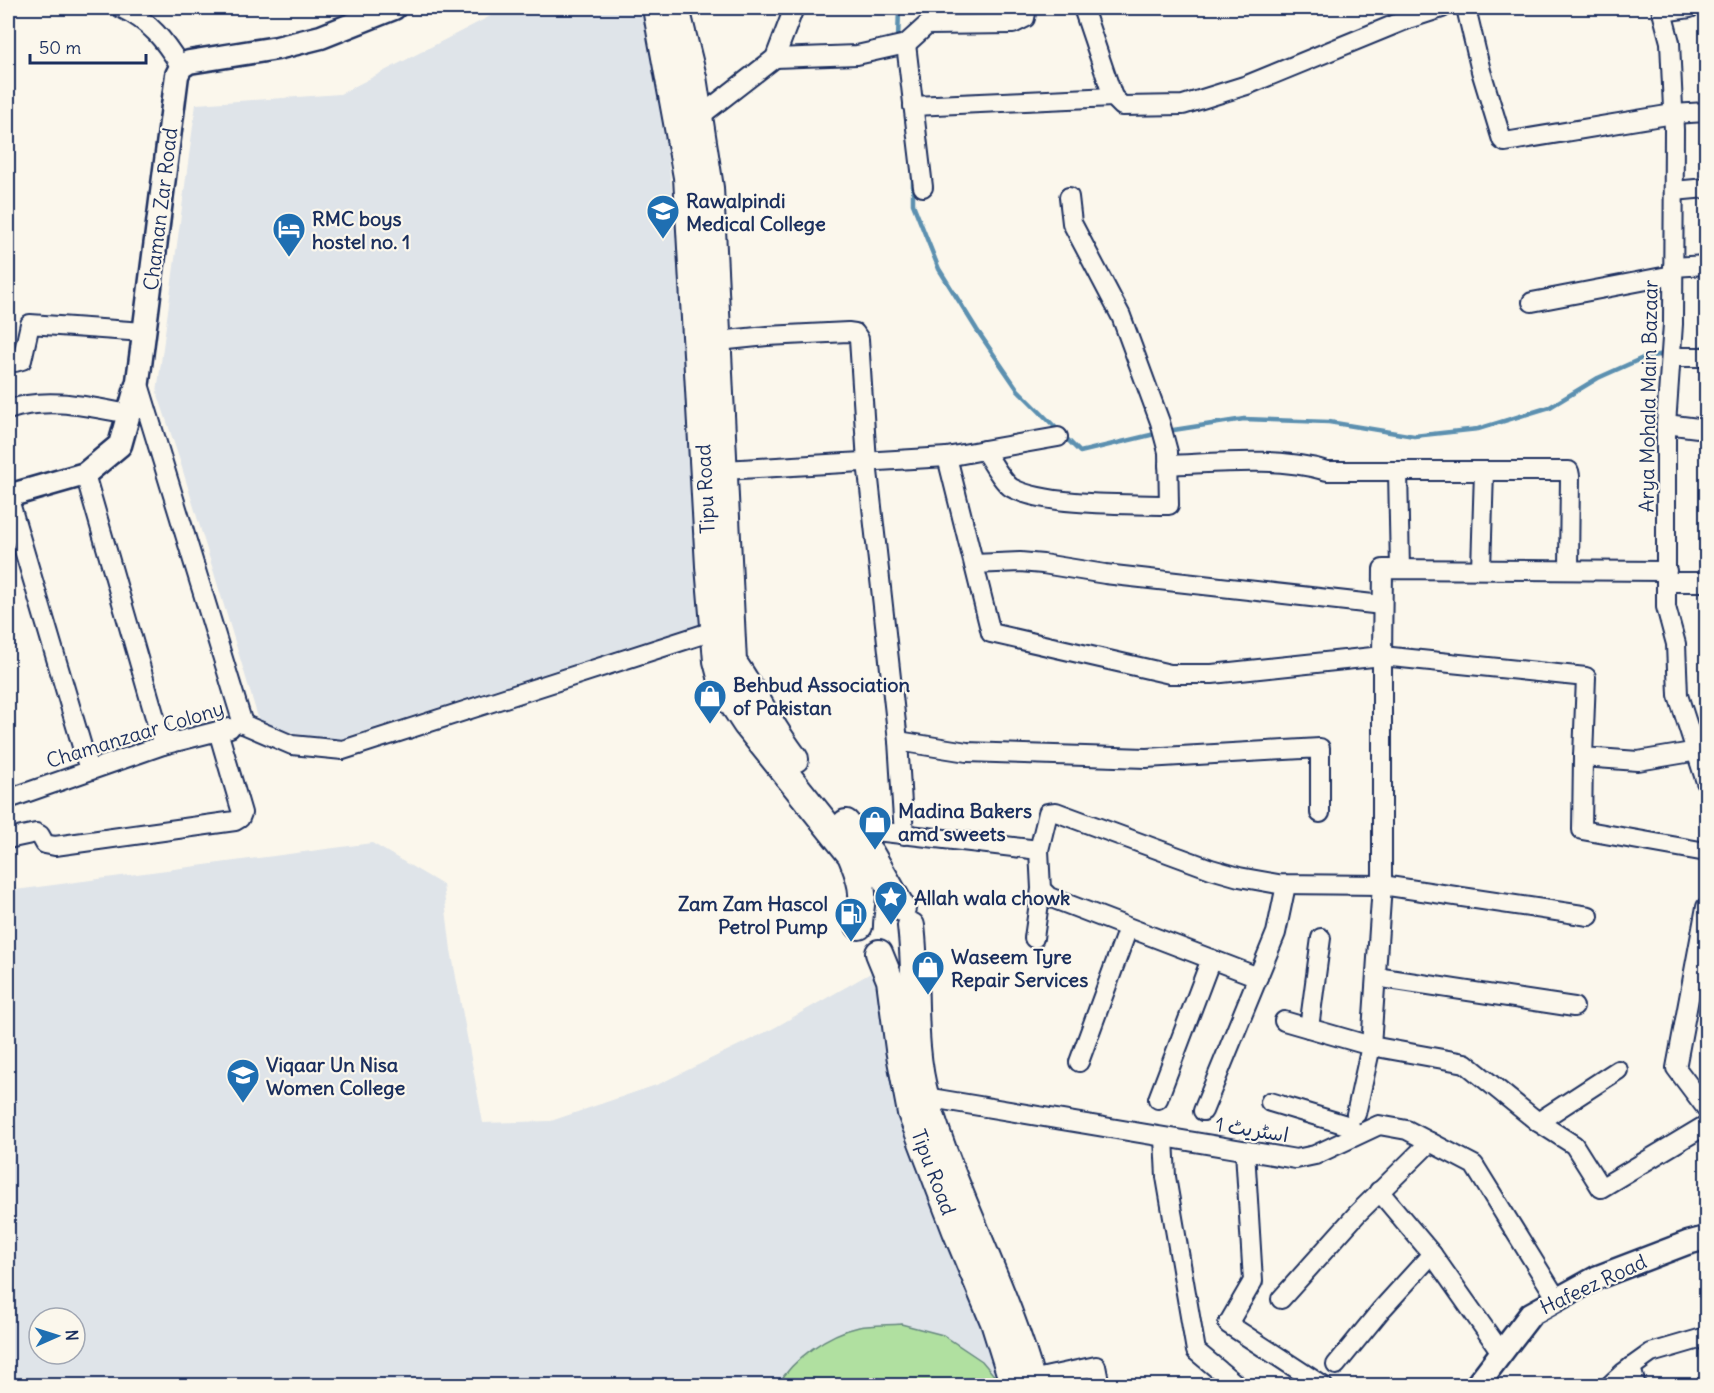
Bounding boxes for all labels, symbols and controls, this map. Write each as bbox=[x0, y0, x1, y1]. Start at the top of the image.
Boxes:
scale bar bbox=[30, 27, 146, 65]
text: 50 m bbox=[39, 36, 81, 59]
street label: Chaman Zar Road bbox=[138, 126, 182, 292]
place label: Rawalpindi Medical College bbox=[686, 188, 826, 236]
school or university icon: Rawalpindi Medical College bbox=[645, 193, 681, 240]
place label: RMC boys hostel no. 1 bbox=[312, 206, 410, 254]
hotel icon: RMC boys hostel no. 1 bbox=[271, 211, 307, 258]
street label: Arya Mohala Main Bazaar bbox=[1633, 279, 1663, 513]
street label: Tipu Road bbox=[690, 443, 720, 534]
place label: Behbud Association of Pakistan bbox=[733, 672, 910, 720]
shop icon: Behbud Association of Pakistan bbox=[692, 678, 728, 725]
street label: Chamanzaar Colony bbox=[43, 695, 227, 773]
place label: Madina Bakers amd sweets bbox=[898, 798, 1032, 846]
shop icon: Madina Bakers amd sweets bbox=[857, 804, 893, 851]
place icon: Allah wala chowk bbox=[873, 879, 909, 926]
place label: Allah wala chowk bbox=[914, 885, 1070, 910]
place label: Zam Zam Hascol Petrol Pump bbox=[678, 891, 828, 939]
fuel station icon: Zam Zam Hascol Petrol Pump bbox=[833, 896, 869, 943]
place label: Waseem Tyre Repair Services bbox=[951, 944, 1088, 992]
shop icon: Waseem Tyre Repair Services bbox=[910, 949, 946, 996]
place label: Viqaar Un Nisa Women College bbox=[266, 1052, 405, 1100]
school or university icon: Viqaar Un Nisa Women College bbox=[225, 1057, 261, 1104]
street label: اسٹریٹ 1 bbox=[1214, 1111, 1290, 1147]
street label: Tipu Road bbox=[906, 1126, 962, 1219]
street label: Hafeez Road bbox=[1536, 1248, 1650, 1320]
north arrow bbox=[27, 1306, 87, 1366]
text: N bbox=[62, 1329, 82, 1341]

